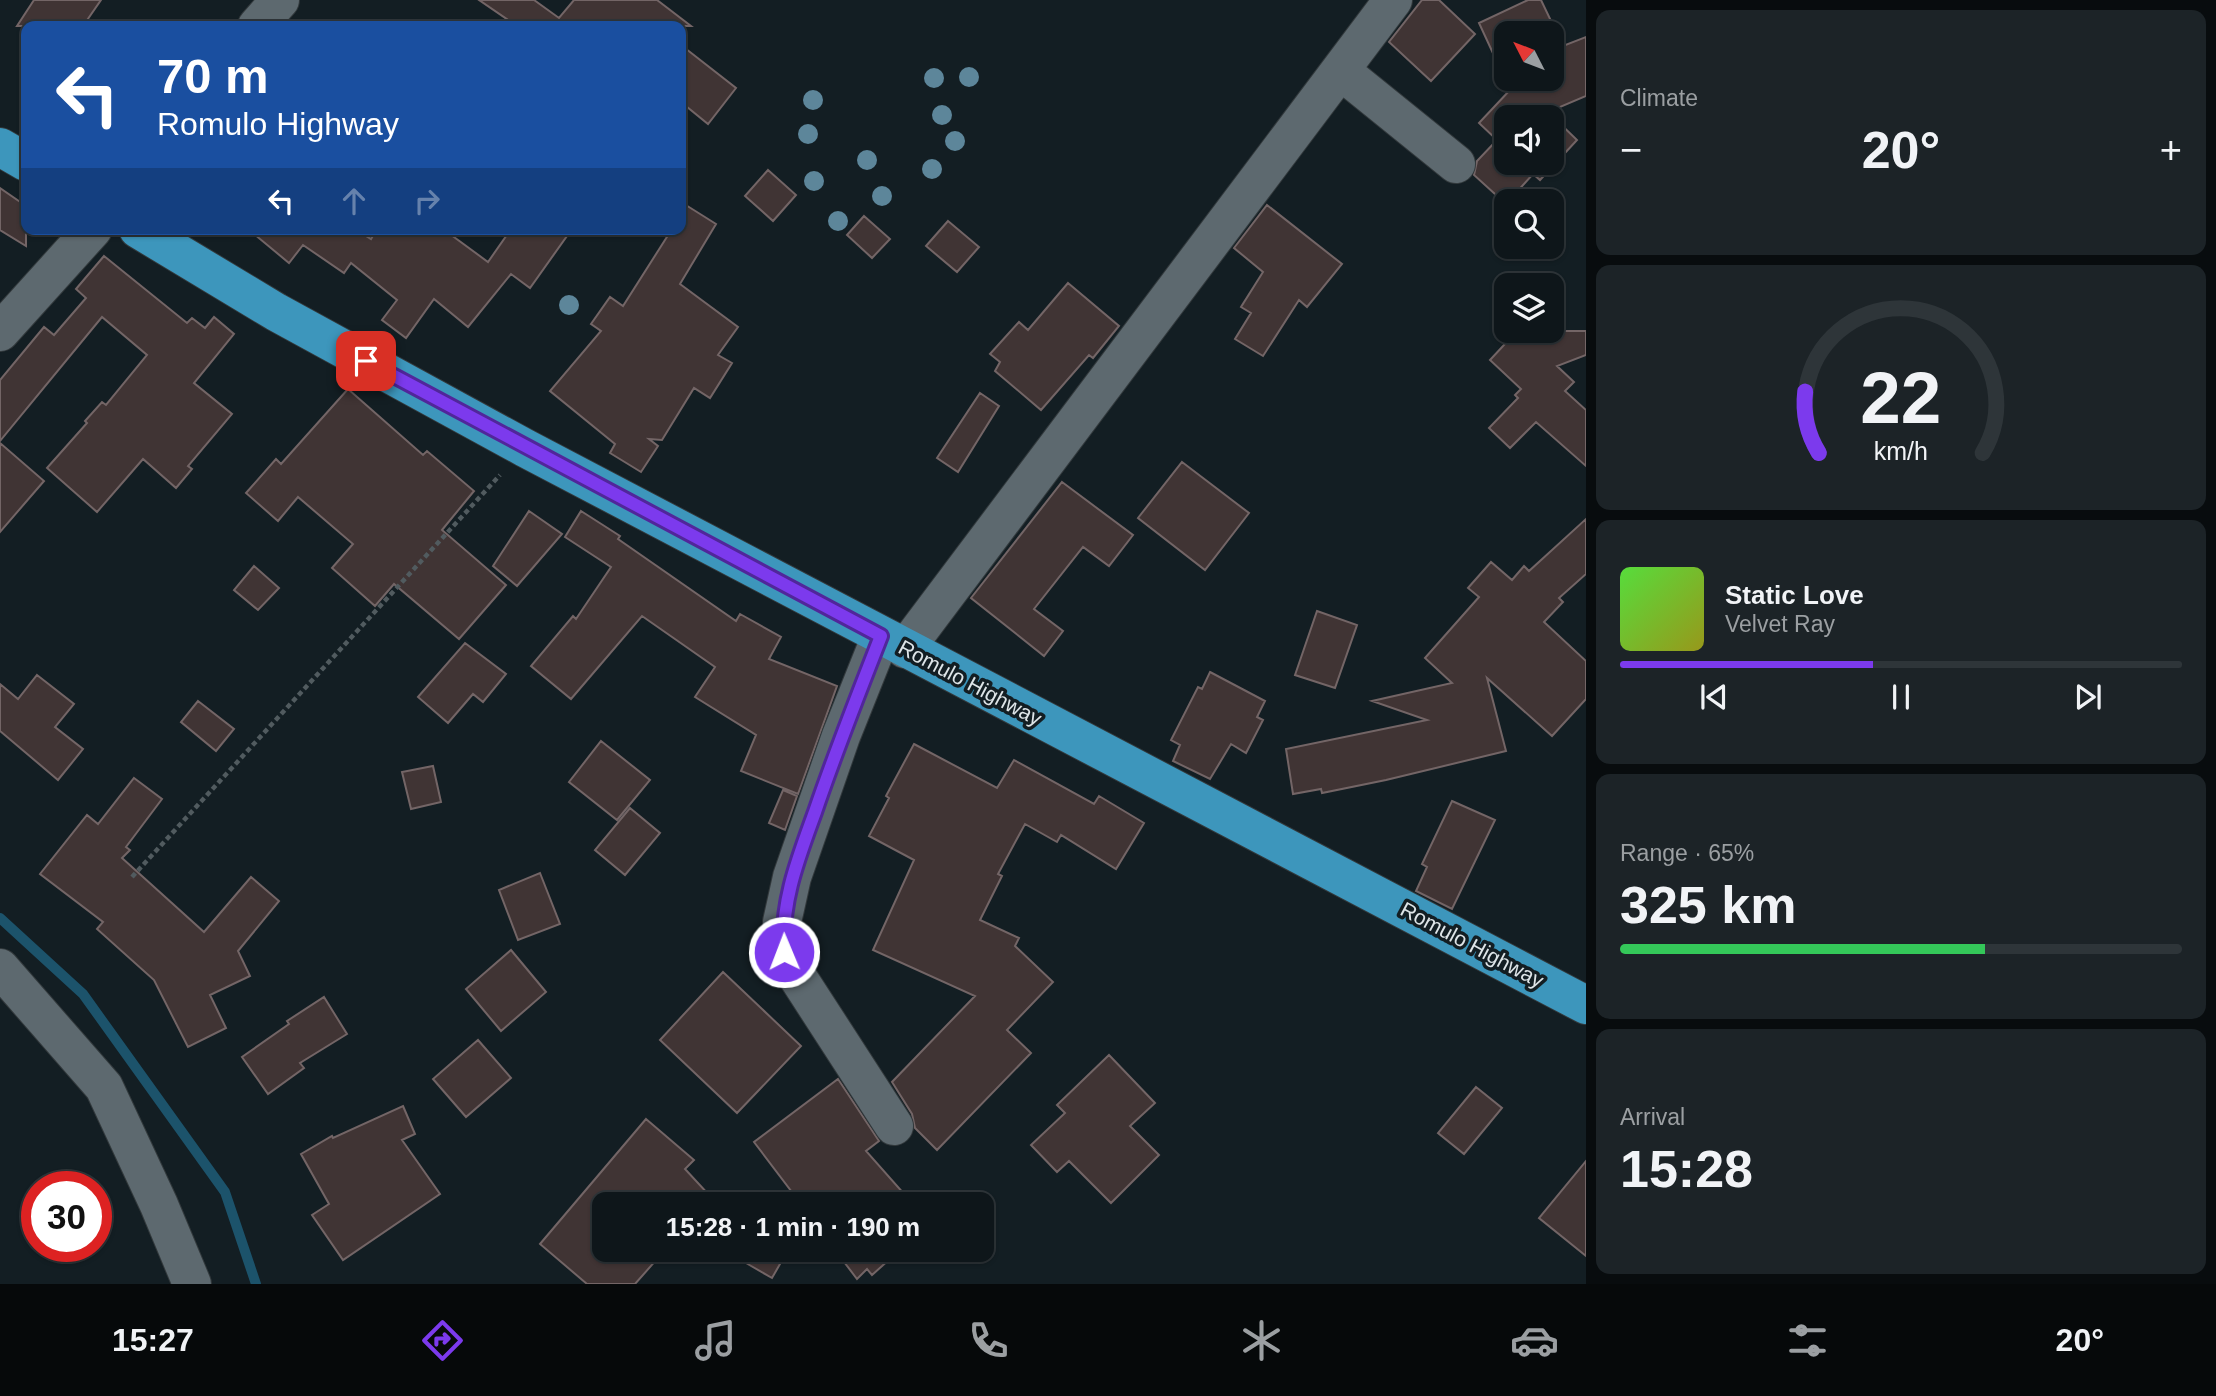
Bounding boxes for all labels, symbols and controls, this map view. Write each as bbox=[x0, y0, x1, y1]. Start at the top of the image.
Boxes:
north arrow bbox=[1494, 21, 1564, 91]
map controls bbox=[1494, 21, 1564, 343]
icon: left bbox=[42, 49, 133, 140]
text: 70 m bbox=[157, 49, 269, 103]
text: Climate bbox=[1620, 85, 1698, 111]
button: sound bbox=[1494, 105, 1564, 175]
text: Romulo Highway bbox=[157, 106, 399, 142]
text: 20° bbox=[1862, 121, 1940, 179]
text: − bbox=[1620, 129, 1642, 171]
text: + bbox=[2160, 129, 2182, 171]
icon: left bbox=[262, 182, 300, 220]
icon: ahead bbox=[335, 182, 373, 220]
icon: right bbox=[408, 182, 446, 220]
button: search bbox=[1494, 189, 1564, 259]
button: layers bbox=[1494, 273, 1564, 343]
pin bbox=[336, 331, 396, 391]
icon: arrive bbox=[347, 342, 385, 380]
text: 22 bbox=[1861, 358, 1941, 439]
text: km/h bbox=[1874, 437, 1928, 465]
text: Static Love bbox=[1725, 580, 1864, 610]
text: Velvet Ray bbox=[1725, 611, 1835, 637]
street label: Romulo Highway bbox=[895, 635, 1046, 730]
icon: previous bbox=[1695, 678, 1733, 716]
icon: pause bbox=[1882, 678, 1920, 716]
icon: next bbox=[2069, 678, 2107, 716]
text: Range · 65% bbox=[1620, 840, 1754, 866]
text: 325 km bbox=[1620, 876, 1796, 934]
street label: Romulo Highway bbox=[1397, 897, 1548, 992]
position arrow bbox=[747, 915, 821, 989]
text: Arrival bbox=[1620, 1104, 1685, 1130]
text: 15:28 bbox=[1620, 1140, 1753, 1198]
speed limit sign: 30 bbox=[21, 1171, 112, 1262]
text: 15:28 · 1 min · 190 m bbox=[666, 1212, 920, 1242]
icon: directions bbox=[418, 1316, 467, 1365]
icon: music bbox=[691, 1316, 740, 1365]
icon: phone bbox=[964, 1316, 1013, 1365]
icon: climate bbox=[1237, 1316, 1286, 1365]
icon: car bbox=[1510, 1316, 1559, 1365]
icon: filters bbox=[1783, 1316, 1832, 1365]
text: 15:27 bbox=[112, 1322, 194, 1358]
text: 20° bbox=[2056, 1322, 2104, 1358]

